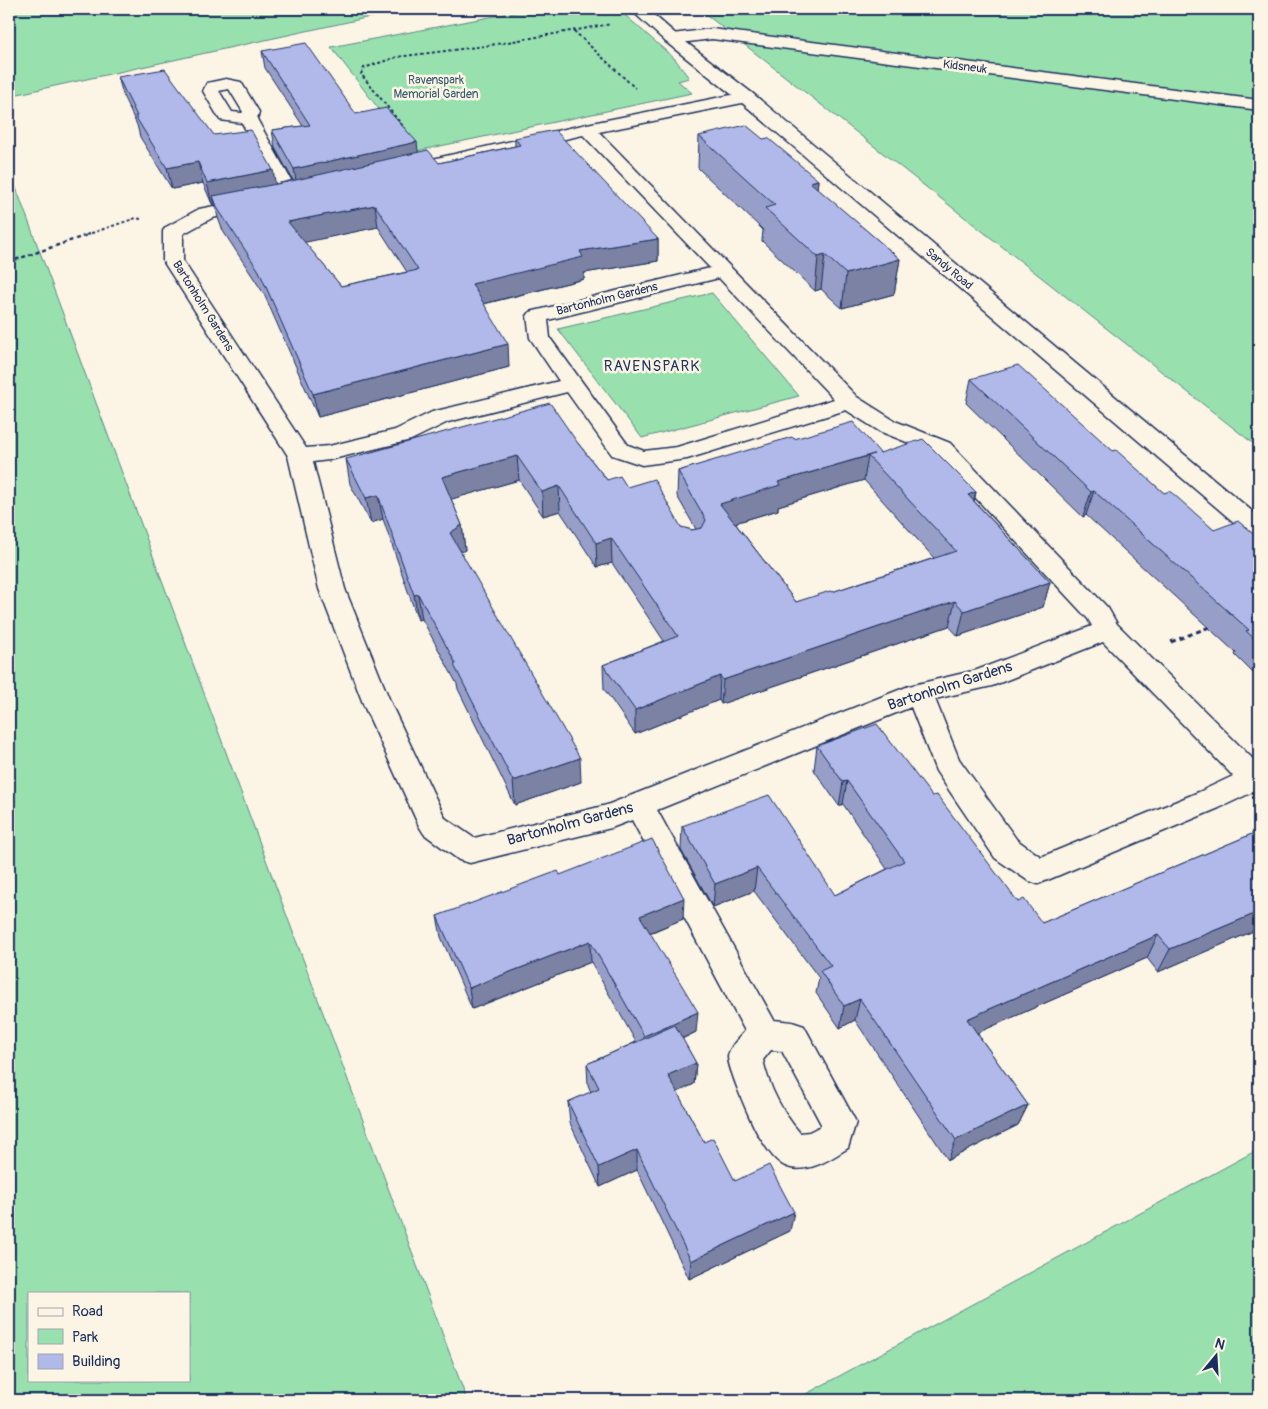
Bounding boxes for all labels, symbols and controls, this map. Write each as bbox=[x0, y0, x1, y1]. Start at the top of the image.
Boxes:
street label: Kidsneuk bbox=[942, 57, 988, 77]
park label: Ravenspark Memorial Garden bbox=[393, 73, 479, 102]
street label: Sandy Road bbox=[922, 245, 976, 293]
street label: Bartonholm Gardens bbox=[169, 258, 237, 355]
street label: Bartonholm Gardens bbox=[555, 279, 660, 319]
district label: RAVENSPARK bbox=[604, 357, 700, 376]
street label: Bartonholm Gardens bbox=[885, 657, 1015, 715]
street label: Bartonholm Gardens bbox=[505, 798, 636, 850]
legend bbox=[28, 1292, 190, 1382]
text: Road bbox=[72, 1302, 103, 1321]
text: Park bbox=[72, 1328, 99, 1347]
north arrow bbox=[1190, 1332, 1240, 1382]
text: N bbox=[1213, 1335, 1227, 1354]
text: Building bbox=[72, 1352, 120, 1371]

